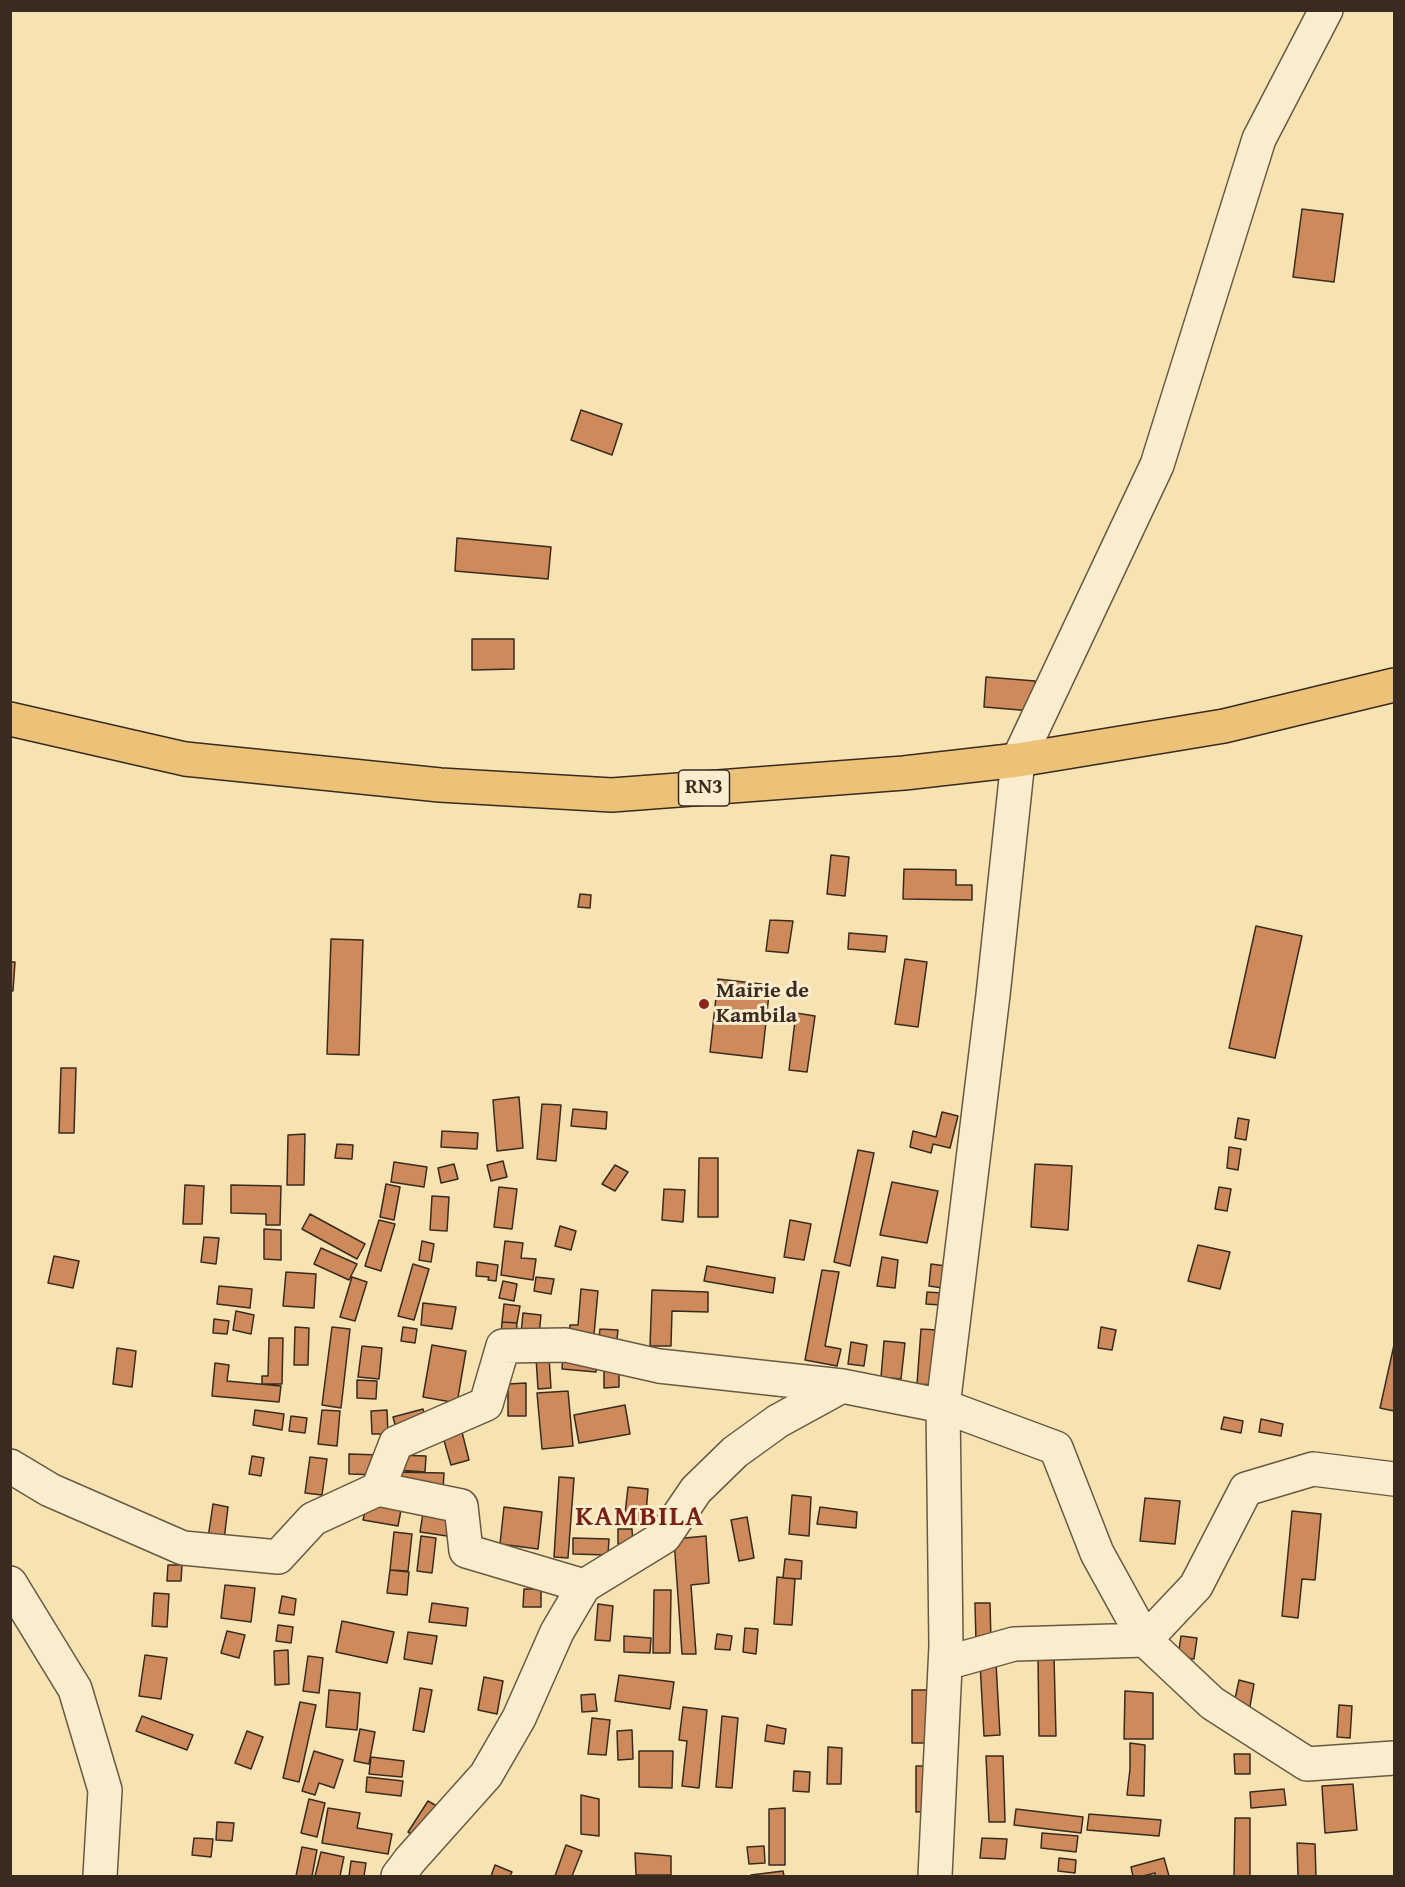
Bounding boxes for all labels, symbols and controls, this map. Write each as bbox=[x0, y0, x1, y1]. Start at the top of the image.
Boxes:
road number: RN3 bbox=[678, 770, 730, 806]
place label: Mairie de Kambila bbox=[716, 978, 809, 1030]
marker: Mairie de Kambila bbox=[697, 997, 711, 1011]
district label: KAMBILA bbox=[575, 1501, 705, 1535]

